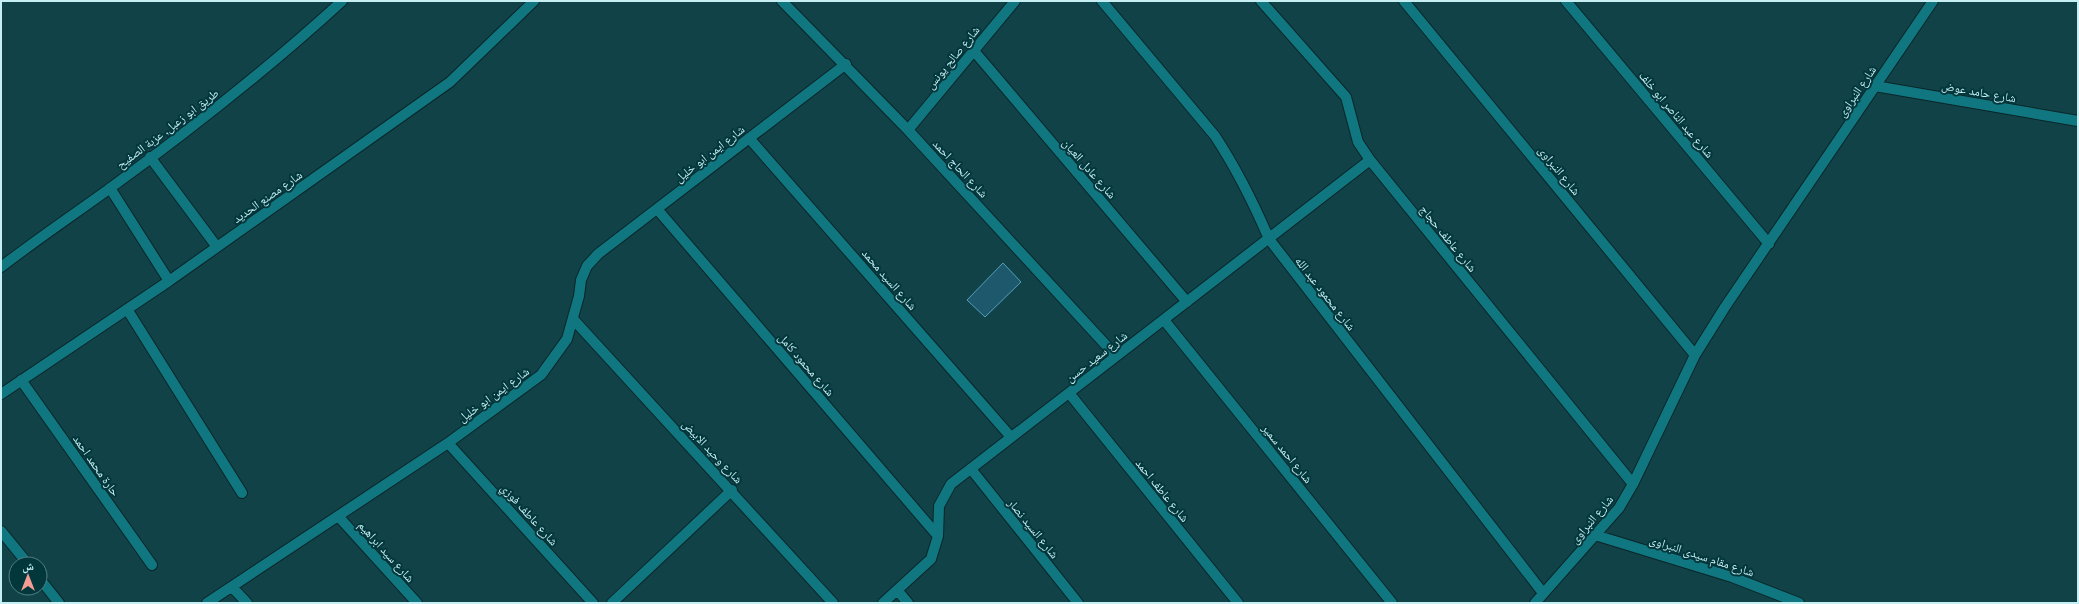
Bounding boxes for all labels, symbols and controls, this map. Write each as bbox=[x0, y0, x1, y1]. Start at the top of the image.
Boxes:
street label: شارع صالح يونس bbox=[922, 22, 983, 93]
street label: شارع النبراوى bbox=[1833, 62, 1880, 120]
street label: شارع عبد الناصر ابو خلف bbox=[1635, 67, 1718, 161]
street label: شارع حامد عوض bbox=[1940, 77, 2018, 106]
street label: طريق ابو زعبل, عزبة الصفيح bbox=[113, 84, 222, 172]
street label: شارع ايمن ابو خليل bbox=[671, 121, 748, 186]
street label: شارع الحاج احمد bbox=[929, 135, 992, 201]
street label: شارع عادل العيان bbox=[1059, 135, 1121, 202]
street label: شارع النبراوى bbox=[1534, 142, 1585, 199]
street label: شارع مصنع الحديد bbox=[229, 166, 306, 227]
street label: شارع عاطف حجاج bbox=[1416, 201, 1481, 276]
street label: شارع السيد محمد bbox=[858, 245, 921, 314]
street label: شارع محمود عبد الله bbox=[1291, 253, 1360, 334]
street label: شارع سعيد حسن bbox=[1062, 327, 1131, 386]
street label: شارع محمود كامل bbox=[774, 329, 839, 400]
street label: شارع ايمن ابو خليل bbox=[454, 363, 533, 426]
street label: شارع وحيد الابيض bbox=[678, 416, 747, 487]
street label: شارع احمد سمير bbox=[1258, 419, 1317, 487]
street label: حارة محمد احمد bbox=[70, 431, 124, 499]
street label: شارع عاطف احمد bbox=[1132, 455, 1193, 526]
street label: شارع عاطف فوزي bbox=[496, 480, 562, 551]
street label: شارع النبراوى bbox=[1566, 491, 1617, 547]
street label: شارع السيد نصار bbox=[1004, 494, 1063, 562]
street label: شارع سيد ابراهيم bbox=[354, 517, 419, 586]
street label: شارع مقام سيدى النبراوى bbox=[1647, 531, 1757, 580]
north arrow bbox=[8, 556, 48, 596]
text: ش bbox=[22, 558, 34, 574]

